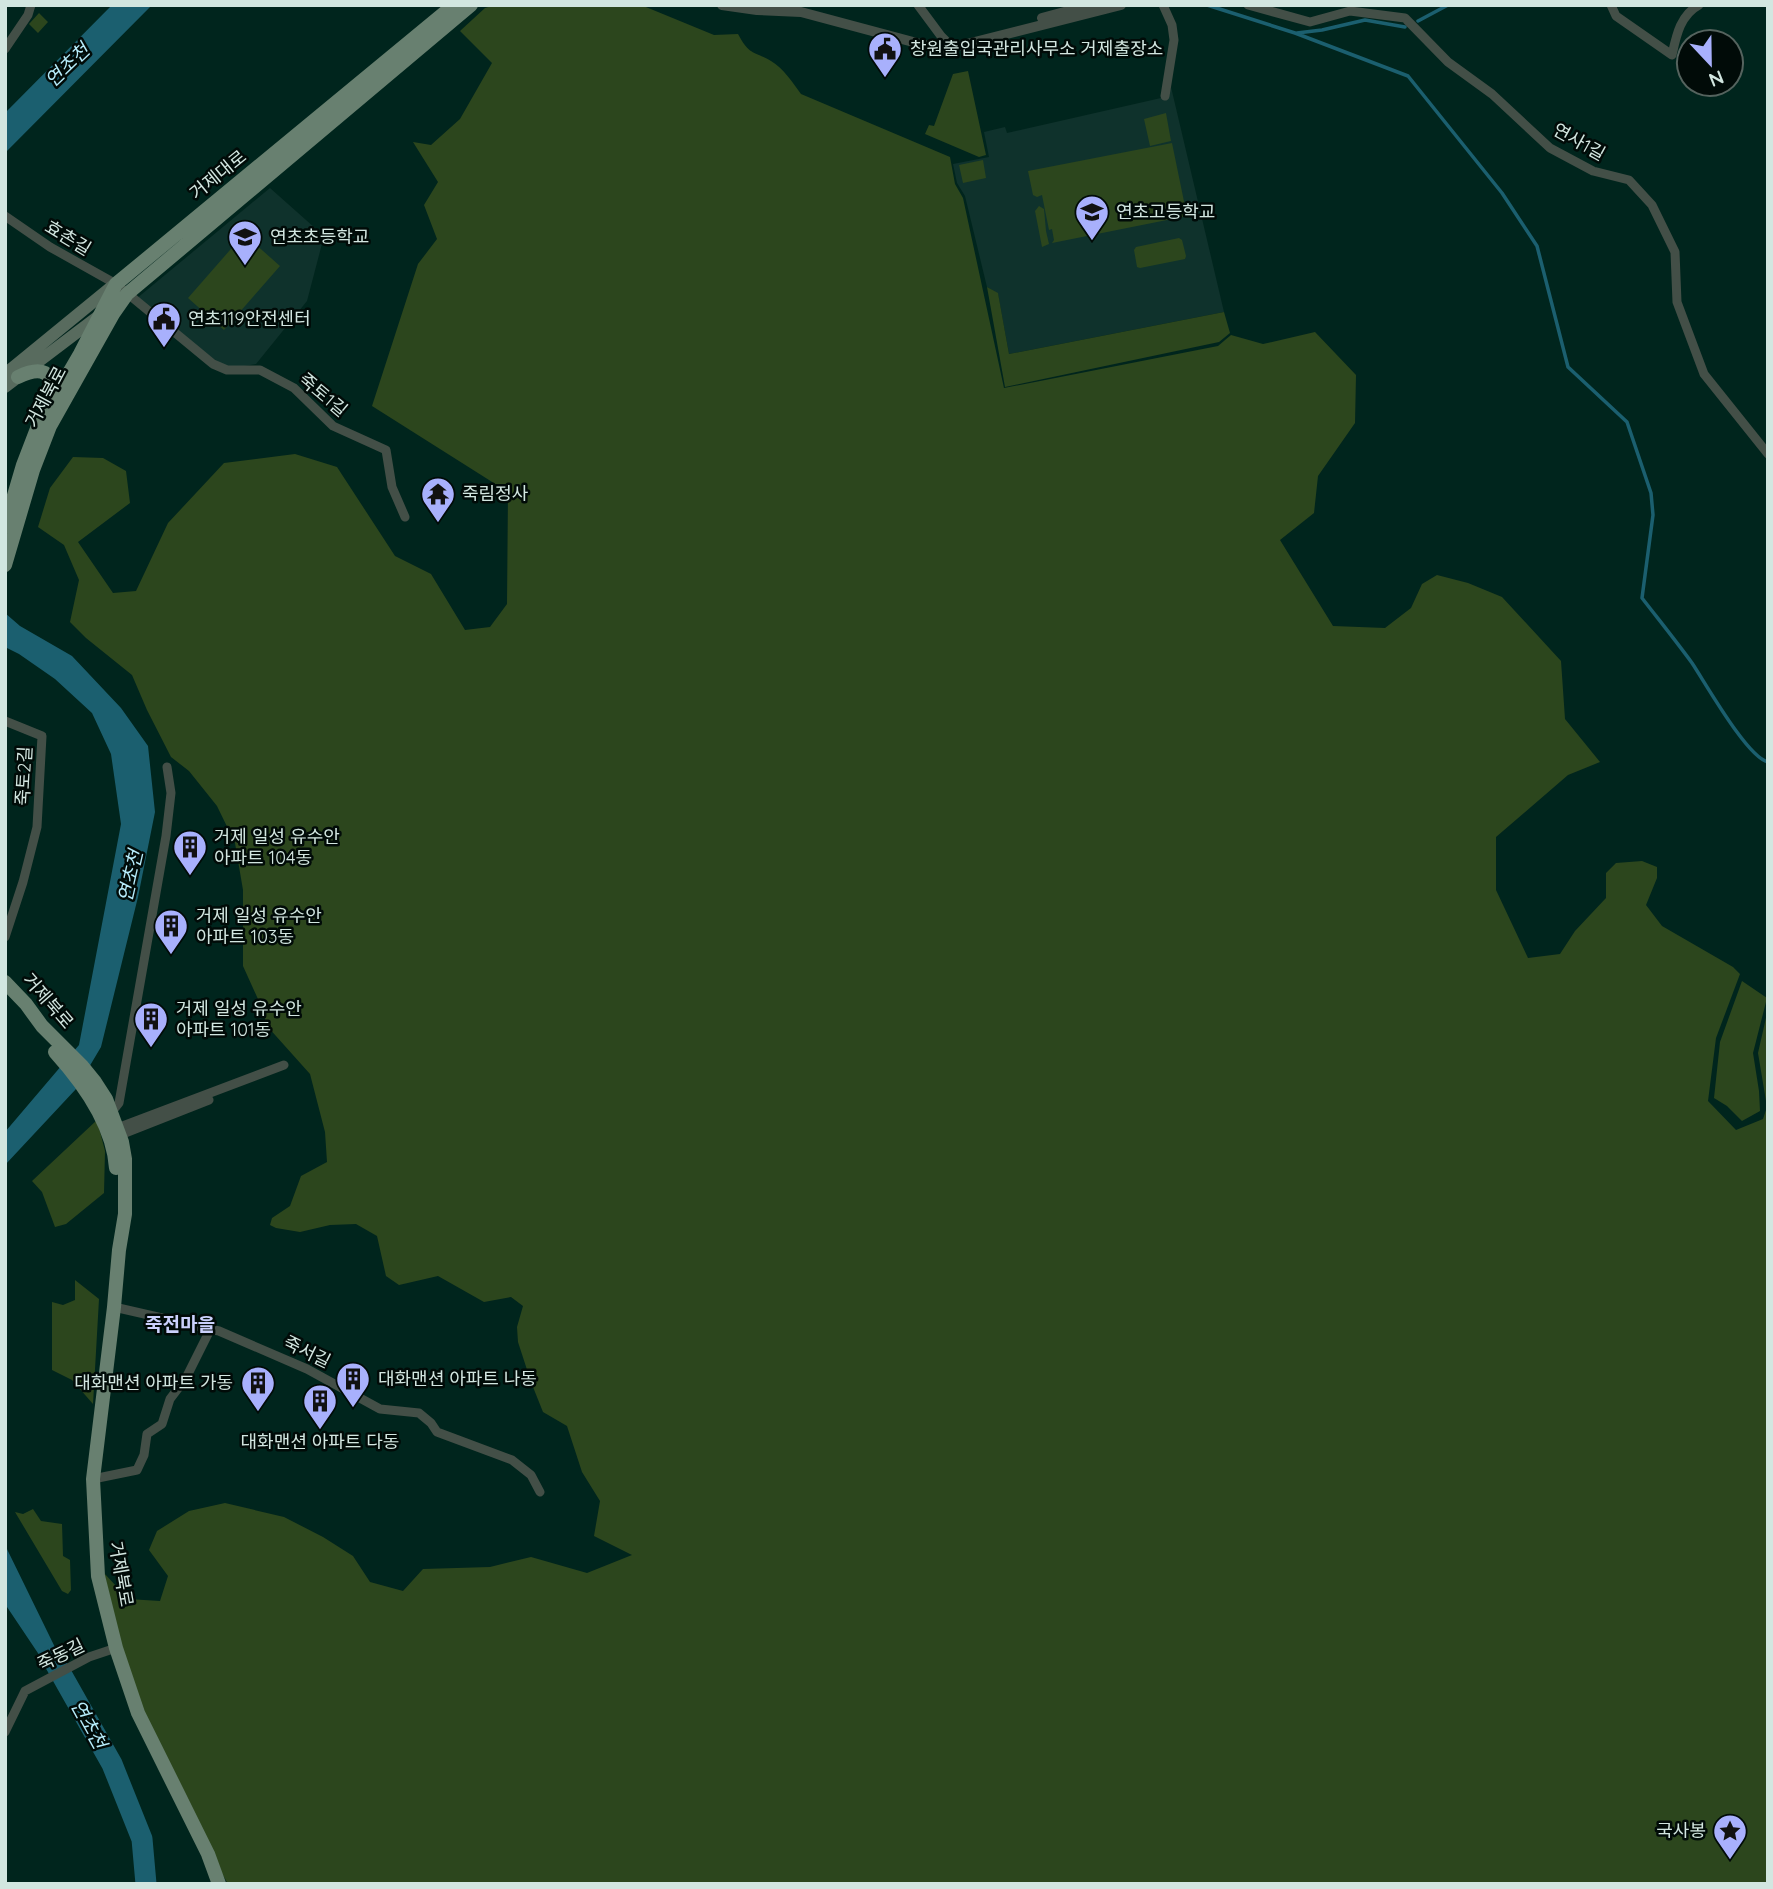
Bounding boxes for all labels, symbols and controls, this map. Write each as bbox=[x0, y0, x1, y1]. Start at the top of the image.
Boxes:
north arrow bbox=[1675, 28, 1745, 98]
public building icon: 창원출입국관리사무소 거제출장소 bbox=[866, 30, 904, 79]
water label: 연초천 bbox=[40, 37, 95, 92]
place label: 창원출입국관리사무소 거제출장소 bbox=[910, 37, 1163, 60]
text: N bbox=[1705, 65, 1727, 93]
street label: 연사1길 bbox=[1549, 118, 1609, 165]
street label: 거제대로 bbox=[185, 145, 251, 204]
school or university icon: 연초고등학교 bbox=[1073, 193, 1111, 242]
place label: 연초고등학교 bbox=[1116, 200, 1215, 223]
street label: 효촌길 bbox=[41, 215, 95, 260]
school or university icon: 연초초등학교 bbox=[226, 218, 264, 267]
place label: 연초초등학교 bbox=[270, 225, 369, 248]
public building icon: 연초119안전센터 bbox=[145, 300, 183, 349]
place label: 연초119안전센터 bbox=[188, 307, 311, 330]
street label: 거제북로 bbox=[20, 362, 71, 431]
street label: 죽토1길 bbox=[294, 368, 352, 422]
temple icon: 죽림정사 bbox=[419, 475, 457, 524]
place label: 죽림정사 bbox=[462, 482, 529, 505]
street label: 죽토2길 bbox=[10, 746, 37, 806]
place label: 거제 일성 유수안 아파트 104동 bbox=[214, 825, 340, 869]
building icon: 거제 일성 유수안 아파트 104동 bbox=[171, 828, 209, 877]
water label: 연초천 bbox=[112, 846, 148, 904]
place label: 거제 일성 유수안 아파트 103동 bbox=[196, 904, 322, 948]
building icon: 거제 일성 유수안 아파트 103동 bbox=[152, 907, 190, 956]
street label: 거제북로 bbox=[18, 968, 79, 1033]
place label: 거제 일성 유수안 아파트 101동 bbox=[176, 997, 302, 1041]
building icon: 거제 일성 유수안 아파트 101동 bbox=[132, 1000, 170, 1049]
district label: 죽전마을 bbox=[145, 1312, 215, 1336]
street label: 죽서길 bbox=[280, 1330, 335, 1373]
building icon: 대화맨션 아파트 나동 bbox=[334, 1360, 372, 1409]
building icon: 대화맨션 아파트 가동 bbox=[239, 1364, 277, 1413]
place label: 대화맨션 아파트 나동 bbox=[378, 1367, 537, 1390]
place label: 대화맨션 아파트 가동 bbox=[74, 1371, 233, 1394]
building icon: 대화맨션 아파트 다동 bbox=[301, 1382, 339, 1431]
place label: 대화맨션 아파트 다동 bbox=[241, 1430, 399, 1453]
street label: 거제북로 bbox=[104, 1539, 139, 1609]
street label: 죽동길 bbox=[33, 1633, 88, 1676]
water label: 연초천 bbox=[66, 1695, 113, 1754]
place icon: 국사봉 bbox=[1711, 1812, 1749, 1861]
place label: 국사봉 bbox=[1656, 1819, 1706, 1842]

